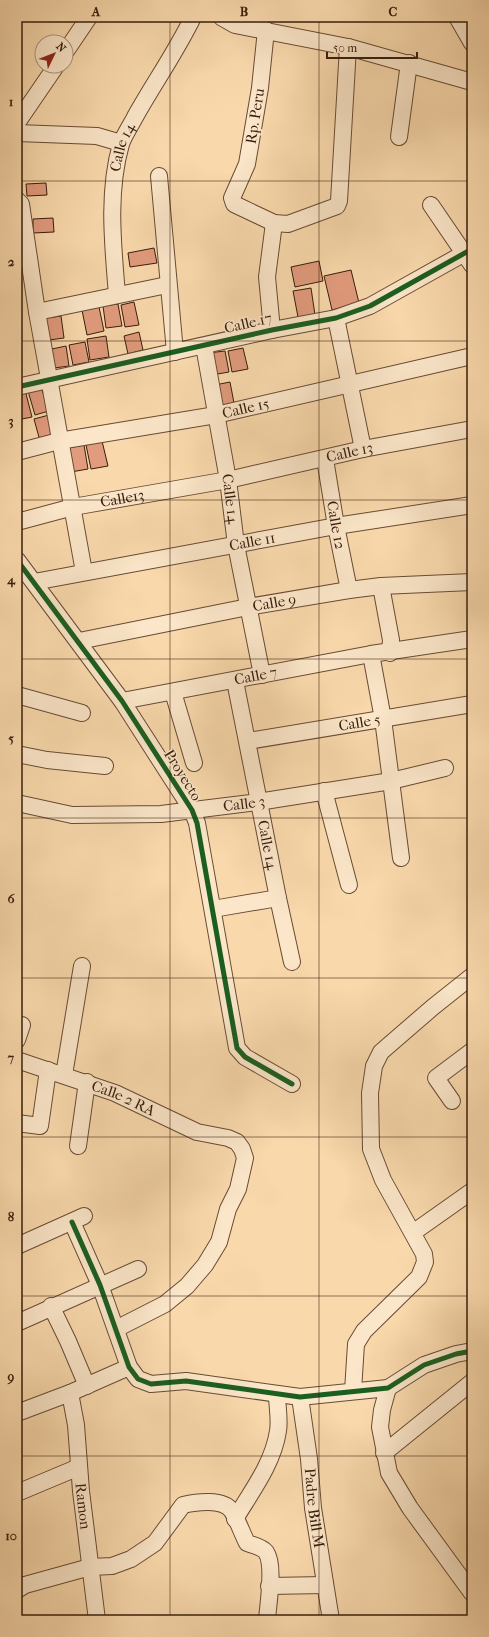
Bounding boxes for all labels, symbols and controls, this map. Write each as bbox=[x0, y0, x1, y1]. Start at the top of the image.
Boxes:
text: A bbox=[91, 4, 101, 19]
text: B bbox=[240, 4, 249, 19]
text: C bbox=[389, 4, 398, 19]
north arrow bbox=[34, 34, 74, 74]
scale bar bbox=[327, 34, 417, 60]
text: N bbox=[53, 40, 69, 55]
text: 50 m bbox=[333, 41, 357, 55]
street label: Rp. Peru bbox=[242, 86, 268, 145]
text: 1 bbox=[9, 94, 14, 109]
street label: Calle 14 bbox=[106, 119, 139, 173]
text: 2 bbox=[8, 254, 15, 269]
street label: Calle 17 bbox=[222, 309, 274, 337]
street label: Calle 15 bbox=[220, 394, 271, 422]
text: 3 bbox=[8, 413, 14, 429]
street label: Calle 13 bbox=[324, 438, 374, 466]
street label: Calle 14 bbox=[218, 472, 242, 526]
street label: Calle13 bbox=[99, 486, 146, 511]
street label: Calle 12 bbox=[323, 499, 350, 551]
street label: Calle 11 bbox=[228, 528, 277, 555]
text: 4 bbox=[6, 572, 16, 588]
street label: Calle 9 bbox=[251, 590, 297, 615]
street label: Calle 7 bbox=[233, 663, 279, 689]
street label: Calle 5 bbox=[337, 710, 382, 735]
text: 5 bbox=[8, 731, 14, 746]
street label: Proyecto bbox=[160, 746, 206, 804]
street label: Calle 3 bbox=[222, 792, 266, 815]
street label: Calle 14 bbox=[254, 818, 281, 872]
text: 6 bbox=[7, 891, 15, 906]
text: 7 bbox=[7, 1050, 15, 1065]
street label: Calle 2 RA bbox=[89, 1077, 158, 1120]
text: 8 bbox=[8, 1209, 15, 1224]
text: 9 bbox=[7, 1369, 15, 1385]
street label: Padre Bill M bbox=[301, 1467, 328, 1550]
street label: Ramon bbox=[71, 1482, 95, 1531]
text: 10 bbox=[5, 1528, 17, 1543]

